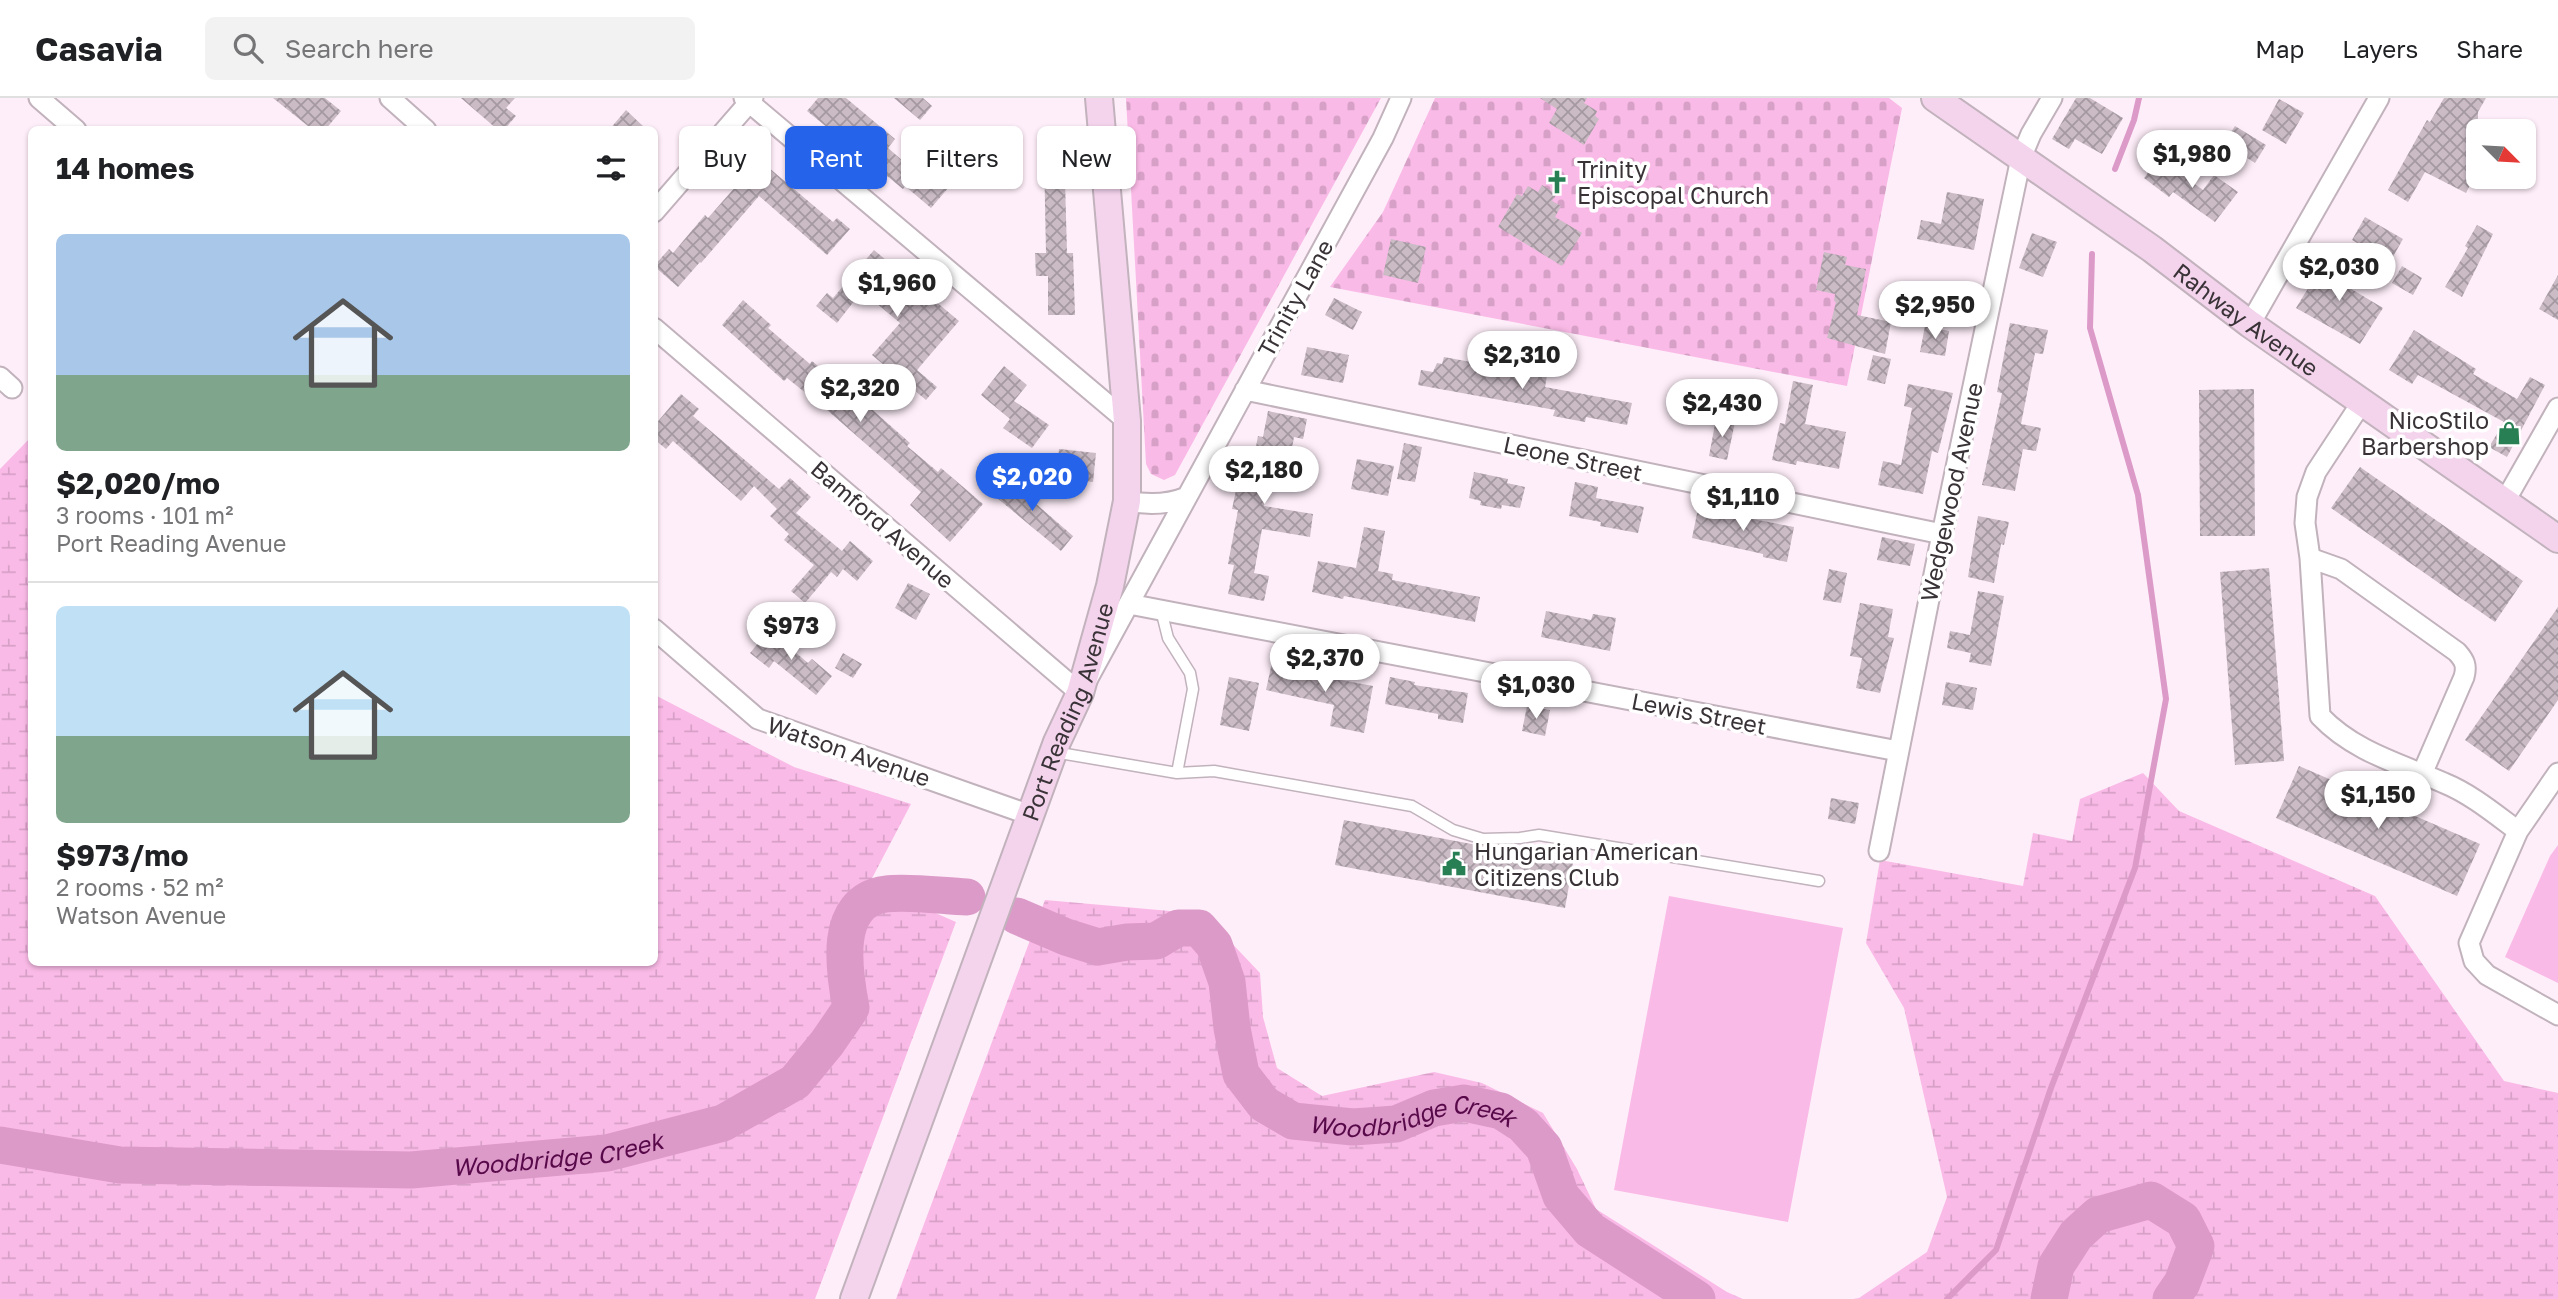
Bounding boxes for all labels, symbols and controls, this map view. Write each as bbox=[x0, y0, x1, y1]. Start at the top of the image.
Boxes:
search box bbox=[205, 17, 695, 80]
text: Casavia bbox=[35, 29, 163, 68]
icon: search bbox=[229, 29, 267, 67]
text: Search here bbox=[285, 33, 434, 64]
text: Map bbox=[2255, 34, 2304, 63]
text: Layers bbox=[2342, 34, 2418, 63]
text: Share bbox=[2456, 34, 2523, 63]
north arrow bbox=[2466, 119, 2536, 189]
map controls bbox=[2466, 119, 2536, 189]
chip: Buy bbox=[679, 126, 771, 189]
chip: Rent bbox=[785, 126, 887, 189]
chip: Filters bbox=[901, 126, 1023, 189]
chip: New bbox=[1037, 126, 1136, 189]
pin: $1,980 bbox=[2135, 130, 2249, 190]
text: $1,980 bbox=[2153, 139, 2231, 167]
icon: filters bbox=[592, 149, 630, 187]
text: 14 homes bbox=[56, 150, 195, 186]
place label: Trinity Episcopal Church bbox=[1577, 155, 1769, 209]
church icon: Trinity Episcopal Church bbox=[1543, 168, 1571, 196]
street label: Trinity Lane bbox=[1251, 234, 1339, 362]
pin: $2,030 bbox=[2282, 244, 2396, 303]
text: $2,030 bbox=[2299, 252, 2379, 280]
street label: Rahway Avenue bbox=[2168, 257, 2324, 382]
pin: $1,960 bbox=[840, 260, 954, 319]
text: $1,960 bbox=[858, 268, 936, 296]
icon: home bbox=[280, 280, 406, 406]
pin: $2,950 bbox=[1878, 282, 1992, 341]
text: $2,950 bbox=[1895, 290, 1975, 318]
pin: $2,310 bbox=[1465, 331, 1579, 391]
text: $2,310 bbox=[1483, 340, 1561, 368]
pin: $2,320 bbox=[803, 364, 917, 424]
text: $2,320 bbox=[820, 373, 900, 401]
pin: $2,430 bbox=[1665, 380, 1779, 439]
street label: Wedgewood Avenue bbox=[1914, 380, 1988, 604]
text: $2,430 bbox=[1682, 388, 1762, 416]
place label: NicoStilo Barbershop bbox=[2361, 406, 2489, 460]
shop icon: NicoStilo Barbershop bbox=[2495, 419, 2523, 447]
street label: Leone Street bbox=[1501, 430, 1645, 486]
pin: $2,180 bbox=[1207, 446, 1321, 506]
street label: Bamford Avenue bbox=[806, 454, 960, 594]
pin: $2,020 bbox=[975, 454, 1089, 513]
text: $2,180 bbox=[1225, 455, 1303, 483]
text: $2,020 bbox=[992, 462, 1072, 490]
text: $2,020/mo bbox=[56, 465, 220, 501]
pin: $1,110 bbox=[1686, 474, 1800, 533]
text: $1,110 bbox=[1706, 482, 1780, 510]
text: 3 rooms · 101 m² bbox=[56, 501, 233, 529]
text: Port Reading Avenue bbox=[56, 529, 286, 557]
street label: Port Reading Avenue bbox=[1015, 599, 1119, 825]
pin: $973 bbox=[750, 602, 832, 662]
text: $973 bbox=[763, 611, 819, 639]
pin: $2,370 bbox=[1268, 634, 1382, 694]
text: $2,370 bbox=[1286, 643, 1364, 671]
icon: home bbox=[280, 652, 406, 778]
pin: $1,030 bbox=[1479, 662, 1593, 721]
text: $1,030 bbox=[1497, 670, 1575, 698]
street label: Lewis Street bbox=[1629, 686, 1769, 740]
street label: Watson Avenue bbox=[764, 710, 934, 792]
pin: $1,150 bbox=[2321, 772, 2435, 831]
text: $1,150 bbox=[2340, 780, 2416, 808]
text: $973/mo bbox=[56, 837, 188, 873]
place label: Hungarian American Citizens Club bbox=[1474, 837, 1699, 891]
public building icon: Hungarian American Citizens Club bbox=[1440, 850, 1468, 878]
text: 2 rooms · 52 m² bbox=[56, 873, 223, 901]
text: Watson Avenue bbox=[56, 901, 226, 929]
water label: Woodbridge Creek bbox=[1308, 1088, 1524, 1142]
water label: Woodbridge Creek bbox=[451, 1124, 668, 1181]

